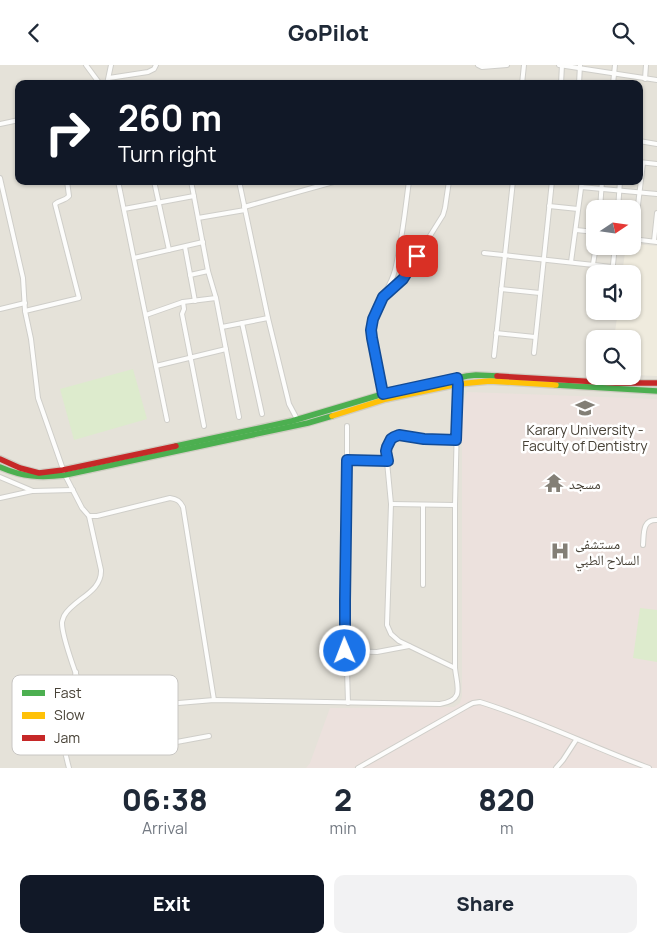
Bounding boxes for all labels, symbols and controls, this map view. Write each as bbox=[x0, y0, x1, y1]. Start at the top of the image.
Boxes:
text: GoPilot bbox=[288, 18, 369, 48]
icon: back bbox=[20, 19, 48, 47]
icon: search bbox=[609, 19, 637, 47]
text: 260 m bbox=[118, 94, 222, 142]
icon: right bbox=[35, 100, 100, 165]
text: Turn right bbox=[118, 139, 216, 169]
north arrow bbox=[586, 200, 641, 255]
map controls bbox=[586, 200, 641, 385]
pin bbox=[396, 235, 438, 277]
icon: arrive bbox=[403, 242, 431, 270]
button: sound bbox=[586, 265, 641, 320]
button: search bbox=[586, 330, 641, 385]
school or university icon: Karary University - Faculty of Dentistry bbox=[574, 397, 596, 419]
place label: Karary University - Faculty of Dentistry bbox=[522, 420, 648, 455]
temple icon: مسجد bbox=[543, 472, 565, 494]
place label: مسجد bbox=[569, 474, 601, 493]
place label: مستشفى السلاح الطبي bbox=[575, 534, 640, 571]
hospital icon: مستشفى السلاح الطبي bbox=[549, 540, 571, 562]
position arrow bbox=[318, 624, 370, 676]
legend bbox=[12, 675, 178, 755]
text: Fast bbox=[54, 683, 82, 702]
text: Slow bbox=[54, 705, 85, 724]
text: Jam bbox=[54, 728, 80, 747]
text: 06:38 bbox=[122, 779, 208, 820]
text: 2 bbox=[334, 779, 352, 820]
text: 820 bbox=[478, 779, 535, 820]
text: Arrival bbox=[142, 817, 188, 839]
text: min bbox=[330, 817, 356, 839]
text: m bbox=[500, 817, 513, 839]
button: Exit bbox=[20, 875, 324, 933]
button: Share bbox=[334, 875, 637, 933]

